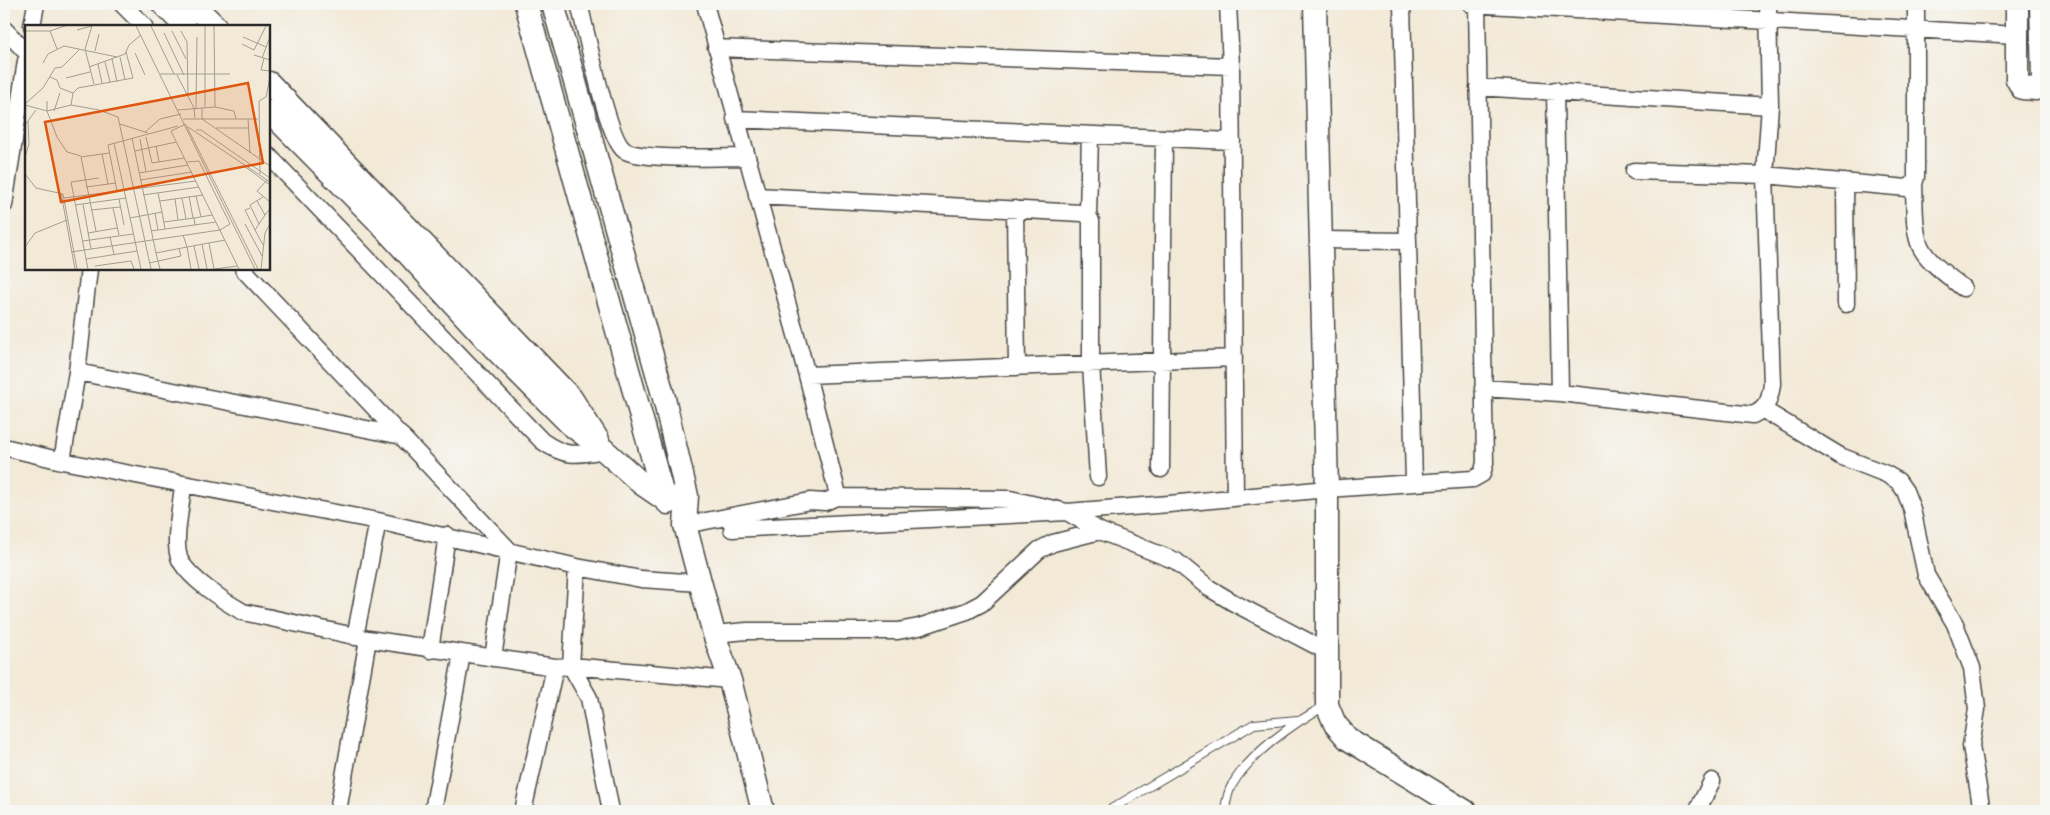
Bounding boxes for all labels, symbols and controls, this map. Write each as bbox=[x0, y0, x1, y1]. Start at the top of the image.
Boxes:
inset map bbox=[25, 25, 270, 270]

